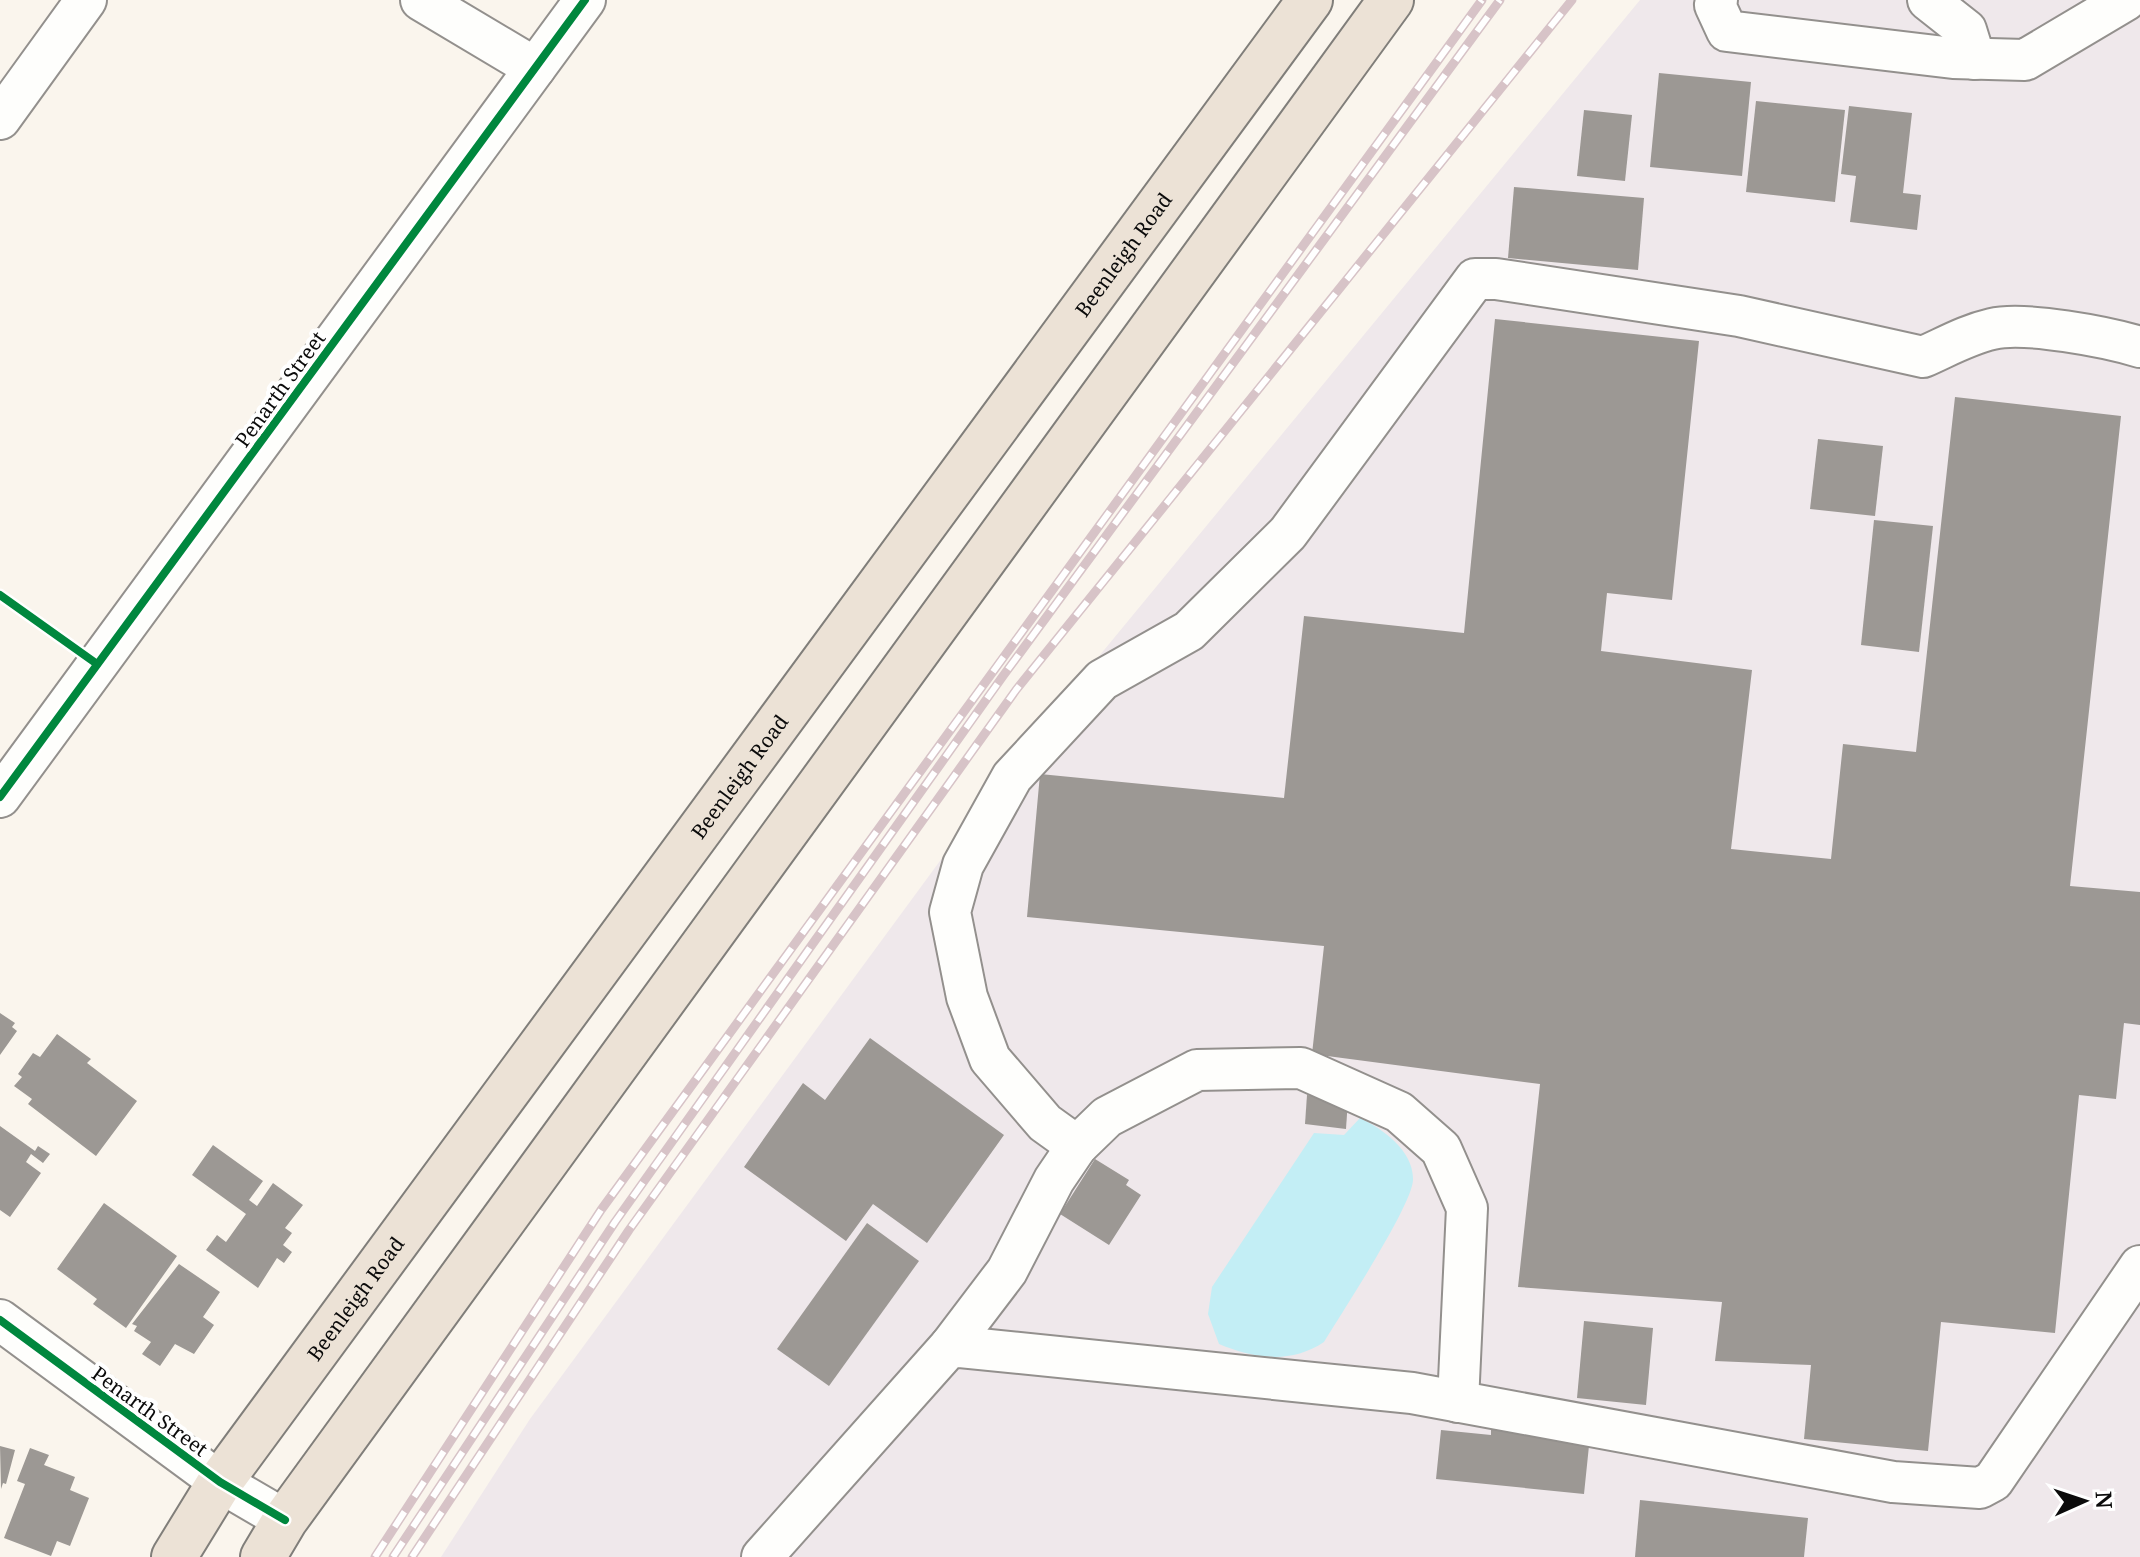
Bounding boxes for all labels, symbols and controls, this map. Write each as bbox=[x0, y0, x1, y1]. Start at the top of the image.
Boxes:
street label: Beenleigh Road bbox=[1068, 187, 1178, 322]
street label: Penarth Street bbox=[229, 326, 331, 452]
street label: Beenleigh Road bbox=[684, 709, 794, 844]
street label: Beenleigh Road bbox=[300, 1231, 410, 1366]
street label: Penarth Street bbox=[87, 1360, 213, 1462]
north arrow bbox=[2044, 1461, 2124, 1541]
text: N bbox=[2090, 1490, 2120, 1509]

